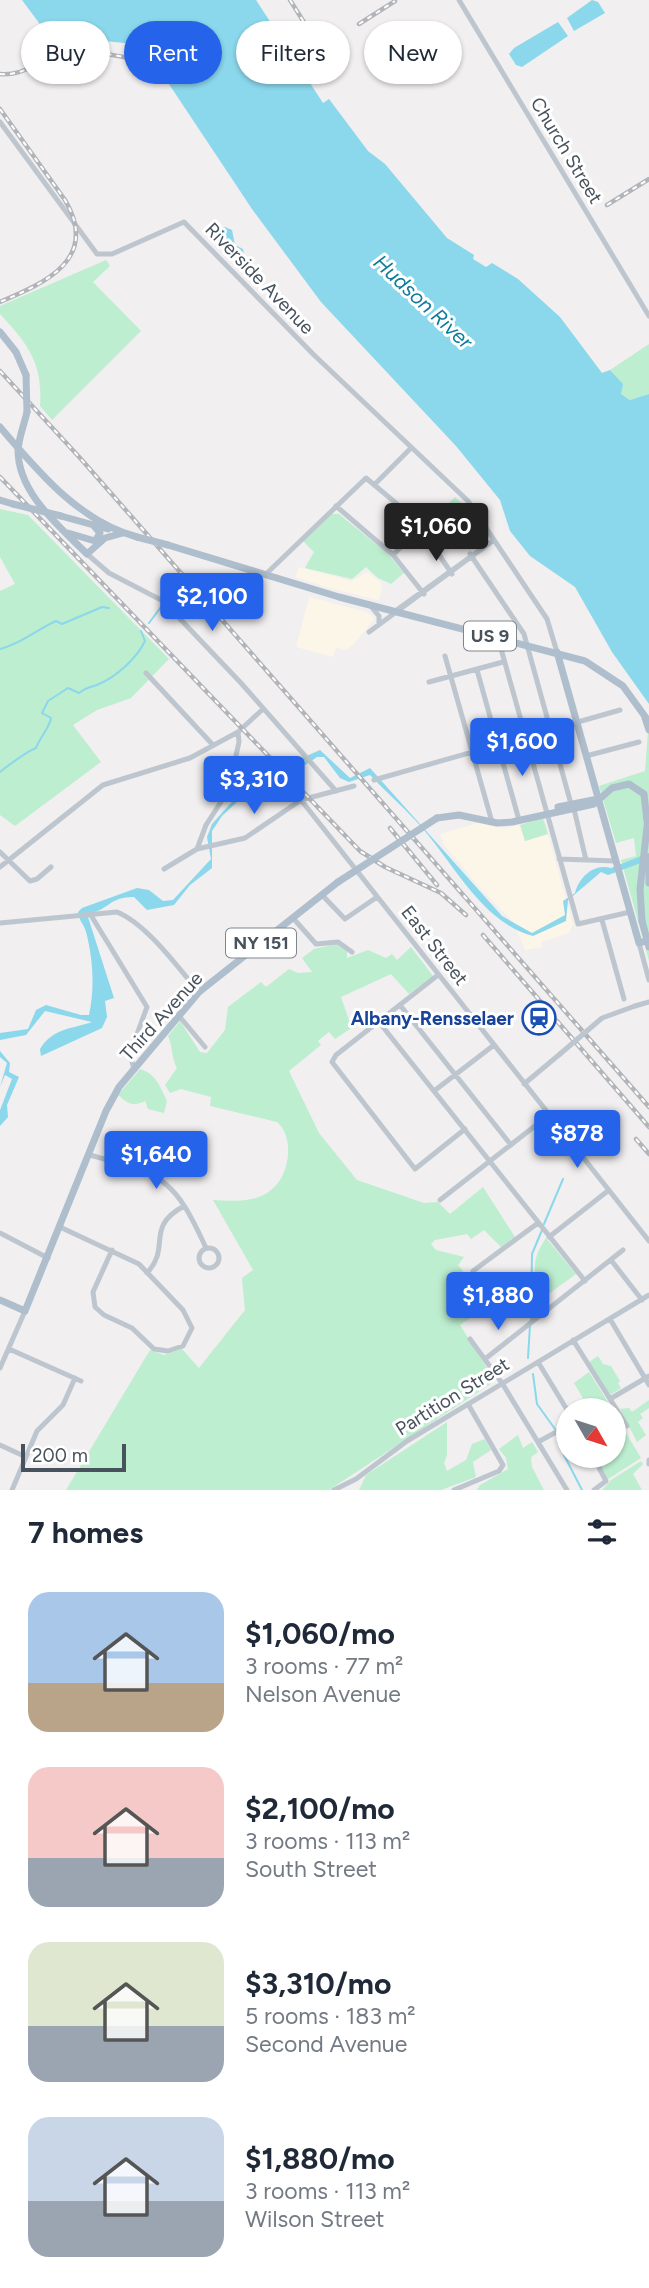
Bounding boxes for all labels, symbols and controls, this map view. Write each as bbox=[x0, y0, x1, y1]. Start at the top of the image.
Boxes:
chip: Buy bbox=[21, 21, 110, 84]
chip: Rent bbox=[124, 21, 222, 84]
chip: Filters bbox=[236, 21, 350, 84]
chip: New bbox=[364, 21, 462, 84]
street label: Church Street bbox=[526, 93, 607, 208]
street label: Riverside Avenue bbox=[200, 218, 319, 339]
water label: Hudson River bbox=[369, 249, 479, 354]
pin: $1,060 bbox=[379, 504, 493, 563]
text: $1,060 bbox=[400, 512, 472, 540]
pin: $2,100 bbox=[155, 574, 269, 633]
text: $2,100 bbox=[176, 582, 248, 610]
road number: US 9 bbox=[464, 622, 516, 650]
pin: $1,600 bbox=[465, 718, 579, 778]
text: $1,600 bbox=[486, 727, 558, 755]
pin: $3,310 bbox=[197, 756, 311, 816]
text: $3,310 bbox=[220, 765, 288, 793]
street label: East Street bbox=[396, 901, 473, 990]
road number: NY 151 bbox=[226, 928, 296, 958]
street label: Third Avenue bbox=[115, 967, 207, 1066]
station icon: Albany-Rensselaer bbox=[520, 999, 558, 1037]
place label: Albany-Rensselaer bbox=[351, 1007, 514, 1030]
pin: $878 bbox=[536, 1110, 618, 1170]
text: $878 bbox=[550, 1119, 604, 1147]
pin: $1,640 bbox=[99, 1132, 213, 1191]
text: $1,640 bbox=[120, 1140, 192, 1168]
pin: $1,880 bbox=[441, 1272, 555, 1332]
text: $1,880 bbox=[462, 1281, 534, 1309]
street label: Partition Street bbox=[391, 1352, 513, 1441]
north arrow bbox=[556, 1398, 626, 1468]
map controls bbox=[556, 1398, 626, 1468]
scale bar bbox=[21, 1441, 126, 1473]
text: 200 m bbox=[32, 1444, 88, 1467]
icon: filters bbox=[583, 1513, 621, 1551]
text: 7 homes bbox=[28, 1514, 143, 1551]
text: $1,060/mo bbox=[245, 1615, 395, 1652]
icon: home bbox=[84, 1620, 168, 1704]
text: 3 rooms · 77 m² bbox=[245, 1652, 403, 1680]
text: Nelson Avenue bbox=[245, 1680, 401, 1708]
text: $2,100/mo bbox=[245, 1790, 395, 1827]
icon: home bbox=[84, 1795, 168, 1879]
text: 3 rooms · 113 m² bbox=[245, 1827, 410, 1855]
text: South Street bbox=[245, 1855, 377, 1883]
text: $3,310/mo bbox=[245, 1965, 391, 2002]
icon: home bbox=[84, 1970, 168, 2054]
text: 5 rooms · 183 m² bbox=[245, 2002, 416, 2030]
text: Second Avenue bbox=[245, 2030, 407, 2058]
text: $1,880/mo bbox=[245, 2140, 395, 2177]
icon: home bbox=[84, 2145, 168, 2229]
text: 3 rooms · 113 m² bbox=[245, 2177, 410, 2205]
text: Wilson Street bbox=[245, 2205, 384, 2233]

